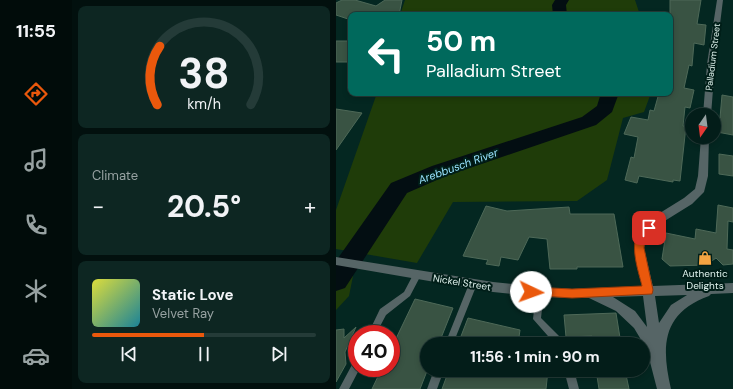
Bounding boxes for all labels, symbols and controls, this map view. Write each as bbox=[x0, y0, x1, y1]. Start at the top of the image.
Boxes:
text: 11:55 bbox=[16, 19, 56, 43]
street label: Palladium Street bbox=[703, 22, 723, 91]
text: 50 m bbox=[426, 23, 496, 60]
icon: left bbox=[360, 28, 412, 80]
text: 38 bbox=[178, 47, 230, 101]
text: Palladium Street bbox=[426, 59, 561, 83]
icon: directions bbox=[22, 80, 50, 108]
text: km/h bbox=[187, 94, 221, 112]
north arrow bbox=[685, 108, 721, 144]
map controls bbox=[685, 108, 721, 144]
water label: Arebbusch River bbox=[415, 145, 501, 187]
icon: music bbox=[22, 146, 50, 174]
text: Climate bbox=[92, 167, 138, 184]
text: 20.5° bbox=[167, 187, 241, 226]
text: − bbox=[92, 192, 104, 221]
text: + bbox=[304, 192, 316, 221]
icon: phone bbox=[22, 211, 50, 239]
pin bbox=[632, 211, 666, 245]
icon: arrive bbox=[638, 217, 660, 239]
shop icon: Authentic Delights bbox=[697, 250, 713, 266]
place label: Authentic Delights bbox=[682, 267, 728, 292]
street label: Nickel Street bbox=[432, 271, 492, 294]
position arrow bbox=[510, 271, 552, 313]
icon: climate bbox=[22, 277, 50, 305]
text: Static Love bbox=[152, 285, 233, 305]
text: Velvet Ray bbox=[152, 305, 214, 322]
speed limit sign: 40 bbox=[348, 325, 400, 377]
icon: car bbox=[22, 342, 50, 370]
icon: previous bbox=[118, 343, 140, 365]
icon: pause bbox=[193, 343, 215, 365]
icon: next bbox=[268, 343, 290, 365]
text: 11:56 · 1 min · 90 m bbox=[470, 347, 600, 367]

